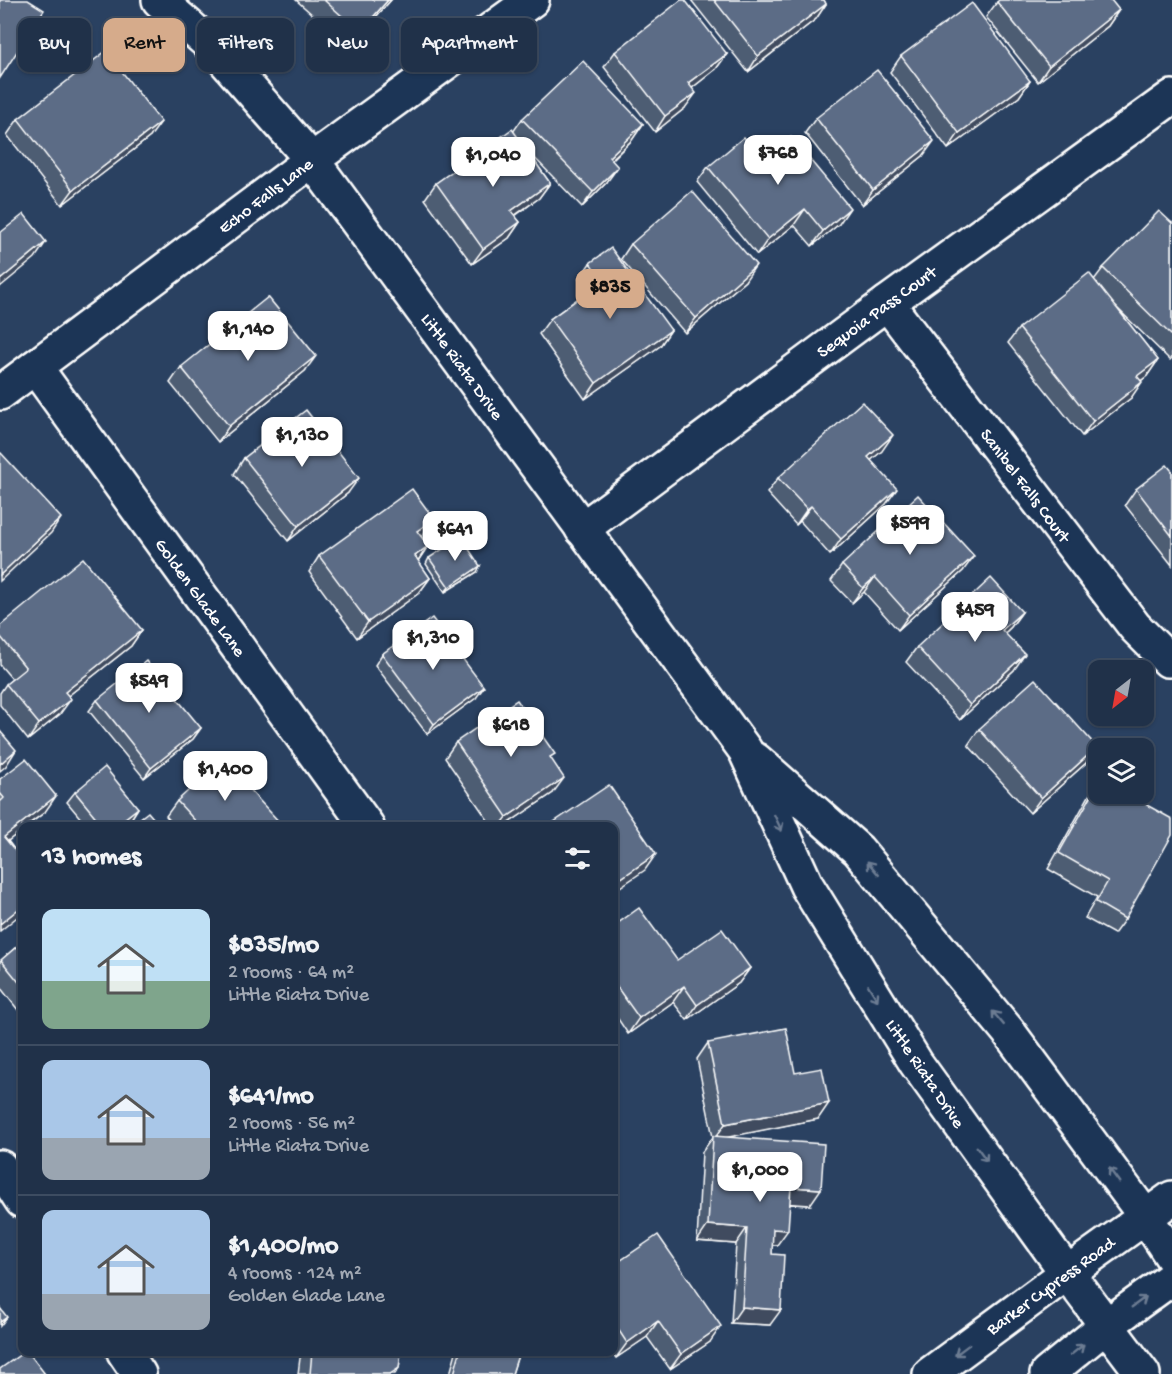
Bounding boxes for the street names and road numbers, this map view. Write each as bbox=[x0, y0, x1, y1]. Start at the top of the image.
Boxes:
street label: Echo Falls Lane bbox=[215, 154, 319, 239]
street label: Sequoia Pass Court bbox=[813, 262, 943, 364]
street label: Little Riata Drive bbox=[415, 310, 507, 426]
street label: Sanibel Falls Court bbox=[974, 425, 1075, 549]
street label: Golden Glade Lane bbox=[149, 535, 249, 662]
street label: Little Riata Drive bbox=[880, 1016, 969, 1133]
street label: Barker Cypress Road bbox=[982, 1233, 1121, 1341]

